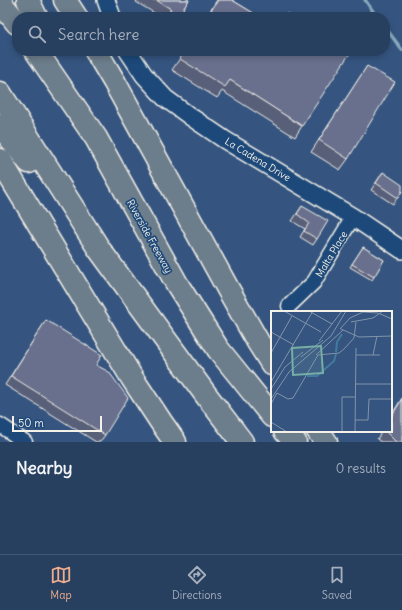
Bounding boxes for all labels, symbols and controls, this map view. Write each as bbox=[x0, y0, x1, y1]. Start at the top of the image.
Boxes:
search box bbox=[12, 12, 390, 56]
icon: search bbox=[26, 23, 48, 45]
text: Search here bbox=[58, 25, 139, 44]
street label: La Cadena Drive bbox=[223, 135, 293, 184]
street label: Riverside Freeway bbox=[124, 197, 175, 275]
street label: Malta Place bbox=[313, 229, 350, 280]
inset map bbox=[271, 311, 392, 432]
scale bar bbox=[12, 414, 102, 433]
text: 50 m bbox=[18, 416, 44, 430]
text: Nearby bbox=[16, 457, 72, 479]
text: 0 results bbox=[336, 460, 386, 477]
tab: Map bbox=[50, 564, 72, 602]
tab: Directions bbox=[172, 564, 222, 602]
tab: Saved bbox=[322, 564, 352, 602]

